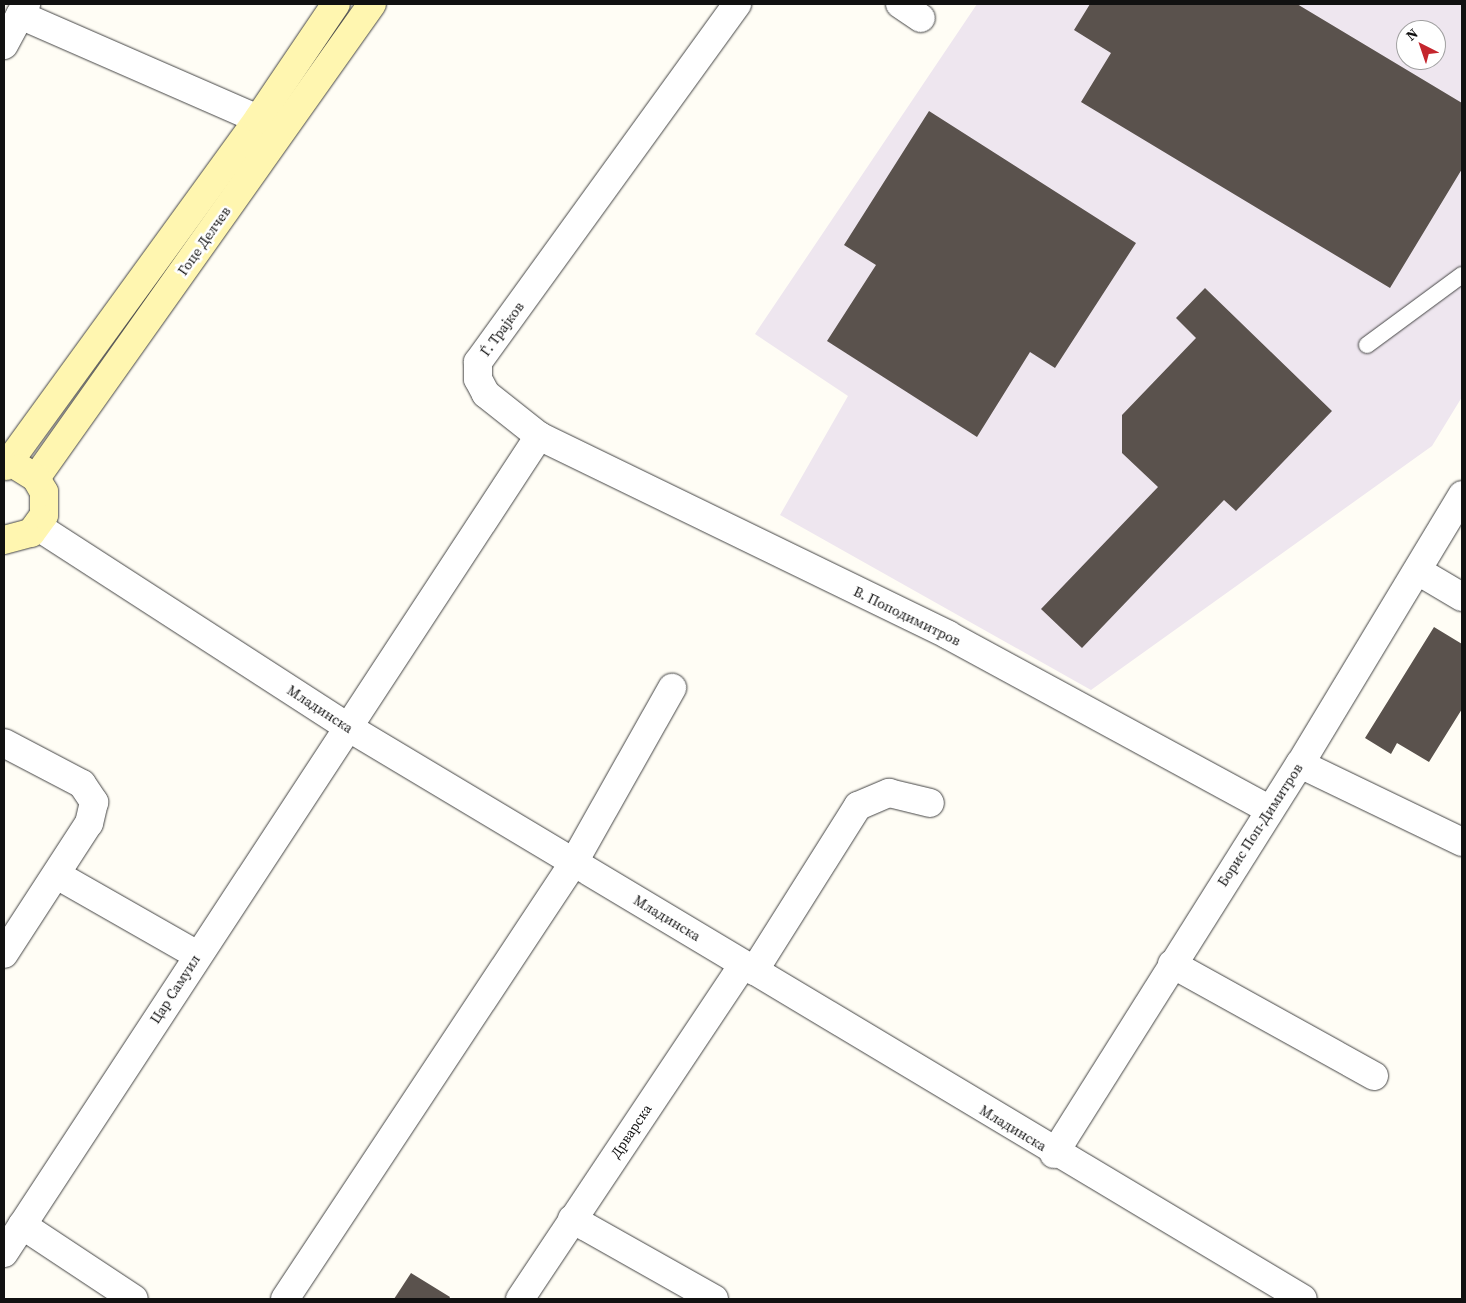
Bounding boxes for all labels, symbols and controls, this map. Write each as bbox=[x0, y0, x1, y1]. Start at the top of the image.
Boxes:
north arrow bbox=[1396, 20, 1446, 70]
text: N bbox=[1401, 24, 1422, 45]
street label: Гоце Делчев bbox=[174, 203, 234, 279]
street label: Ѓ. Трајков bbox=[477, 298, 527, 360]
street label: В. Поподимитров bbox=[851, 583, 963, 649]
street label: Младинска bbox=[284, 682, 356, 736]
street label: Борис Поп-Димитров bbox=[1214, 760, 1306, 890]
street label: Младинска bbox=[631, 891, 703, 945]
street label: Цар Самуил bbox=[146, 951, 204, 1027]
street label: Дрварска bbox=[607, 1101, 655, 1161]
street label: Младинска bbox=[977, 1101, 1049, 1155]

